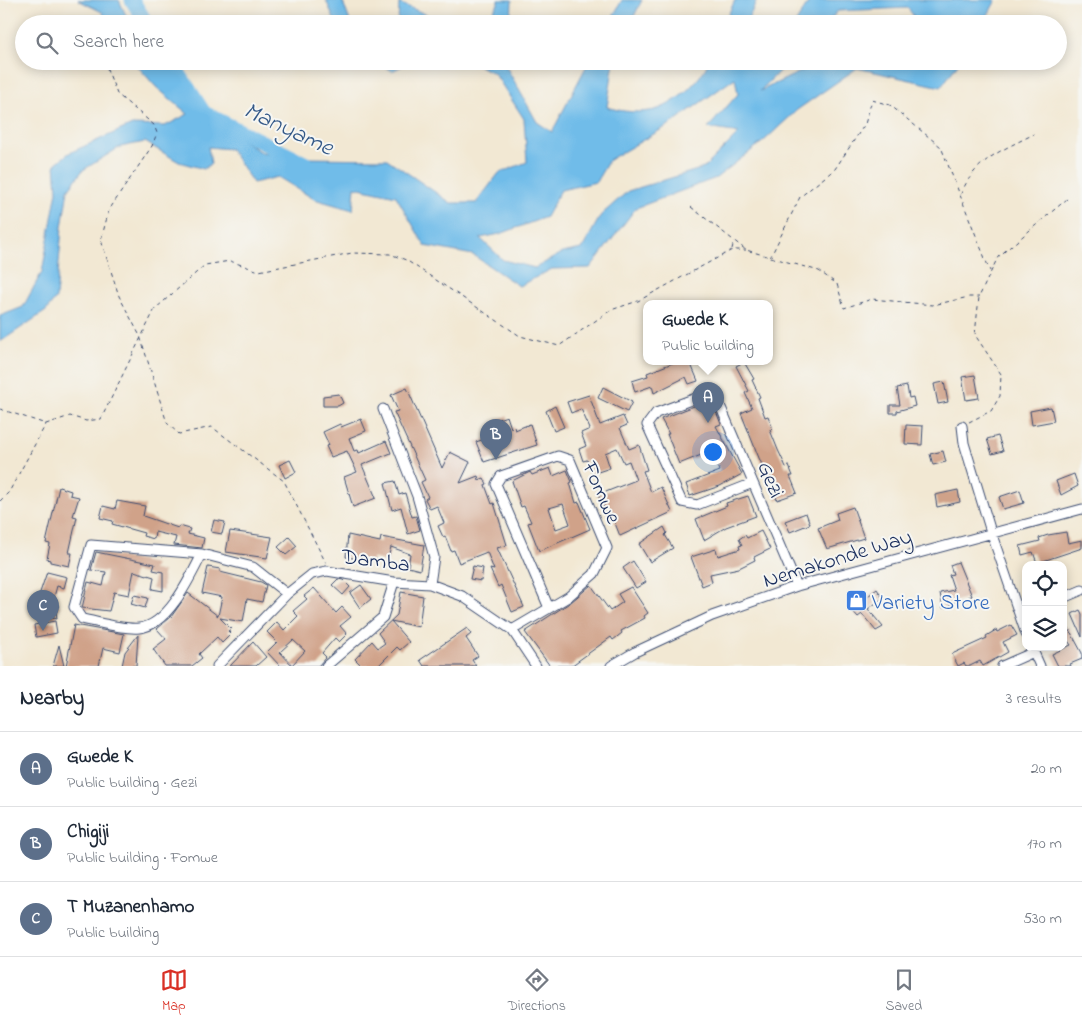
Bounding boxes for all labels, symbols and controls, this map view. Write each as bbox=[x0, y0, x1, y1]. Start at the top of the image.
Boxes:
search box bbox=[15, 15, 1067, 70]
icon: search bbox=[33, 29, 61, 57]
text: Search here bbox=[73, 29, 164, 56]
water label: Manyame bbox=[237, 94, 340, 167]
popup bbox=[643, 300, 773, 365]
text: Gwede K bbox=[662, 307, 728, 334]
text: Public building bbox=[662, 334, 754, 358]
pin: A bbox=[692, 382, 724, 423]
pin: B bbox=[480, 419, 512, 460]
your location bbox=[700, 439, 726, 465]
street label: Fomwe bbox=[572, 456, 628, 530]
street label: Gezi bbox=[747, 457, 791, 503]
street label: Nemakonde Way bbox=[759, 522, 917, 599]
street label: Damba bbox=[339, 542, 412, 582]
map controls bbox=[1022, 561, 1067, 651]
button: locate bbox=[1022, 561, 1067, 606]
place label: Variety Store bbox=[871, 588, 990, 621]
shop icon: Variety Store bbox=[844, 589, 868, 613]
pin: C bbox=[27, 590, 59, 631]
button: layers bbox=[1022, 606, 1067, 651]
text: Nearby bbox=[20, 684, 84, 714]
text: 3 results bbox=[1006, 687, 1062, 711]
text: Gwede K bbox=[67, 744, 133, 771]
text: A bbox=[31, 757, 41, 781]
text: 20 m bbox=[1031, 757, 1062, 781]
text: Public building · Gezi bbox=[67, 771, 197, 795]
text: Chigiji bbox=[67, 819, 109, 846]
text: B bbox=[31, 832, 41, 856]
text: 170 m bbox=[1027, 832, 1062, 856]
text: Public building · Fomwe bbox=[67, 846, 218, 870]
text: T Muzanenhamo bbox=[67, 894, 194, 921]
text: C bbox=[32, 907, 40, 931]
text: 530 m bbox=[1023, 907, 1062, 931]
text: Public building bbox=[67, 921, 159, 945]
tab: Map bbox=[160, 966, 188, 1017]
tab: Directions bbox=[508, 966, 566, 1017]
tab: Saved bbox=[886, 966, 922, 1017]

